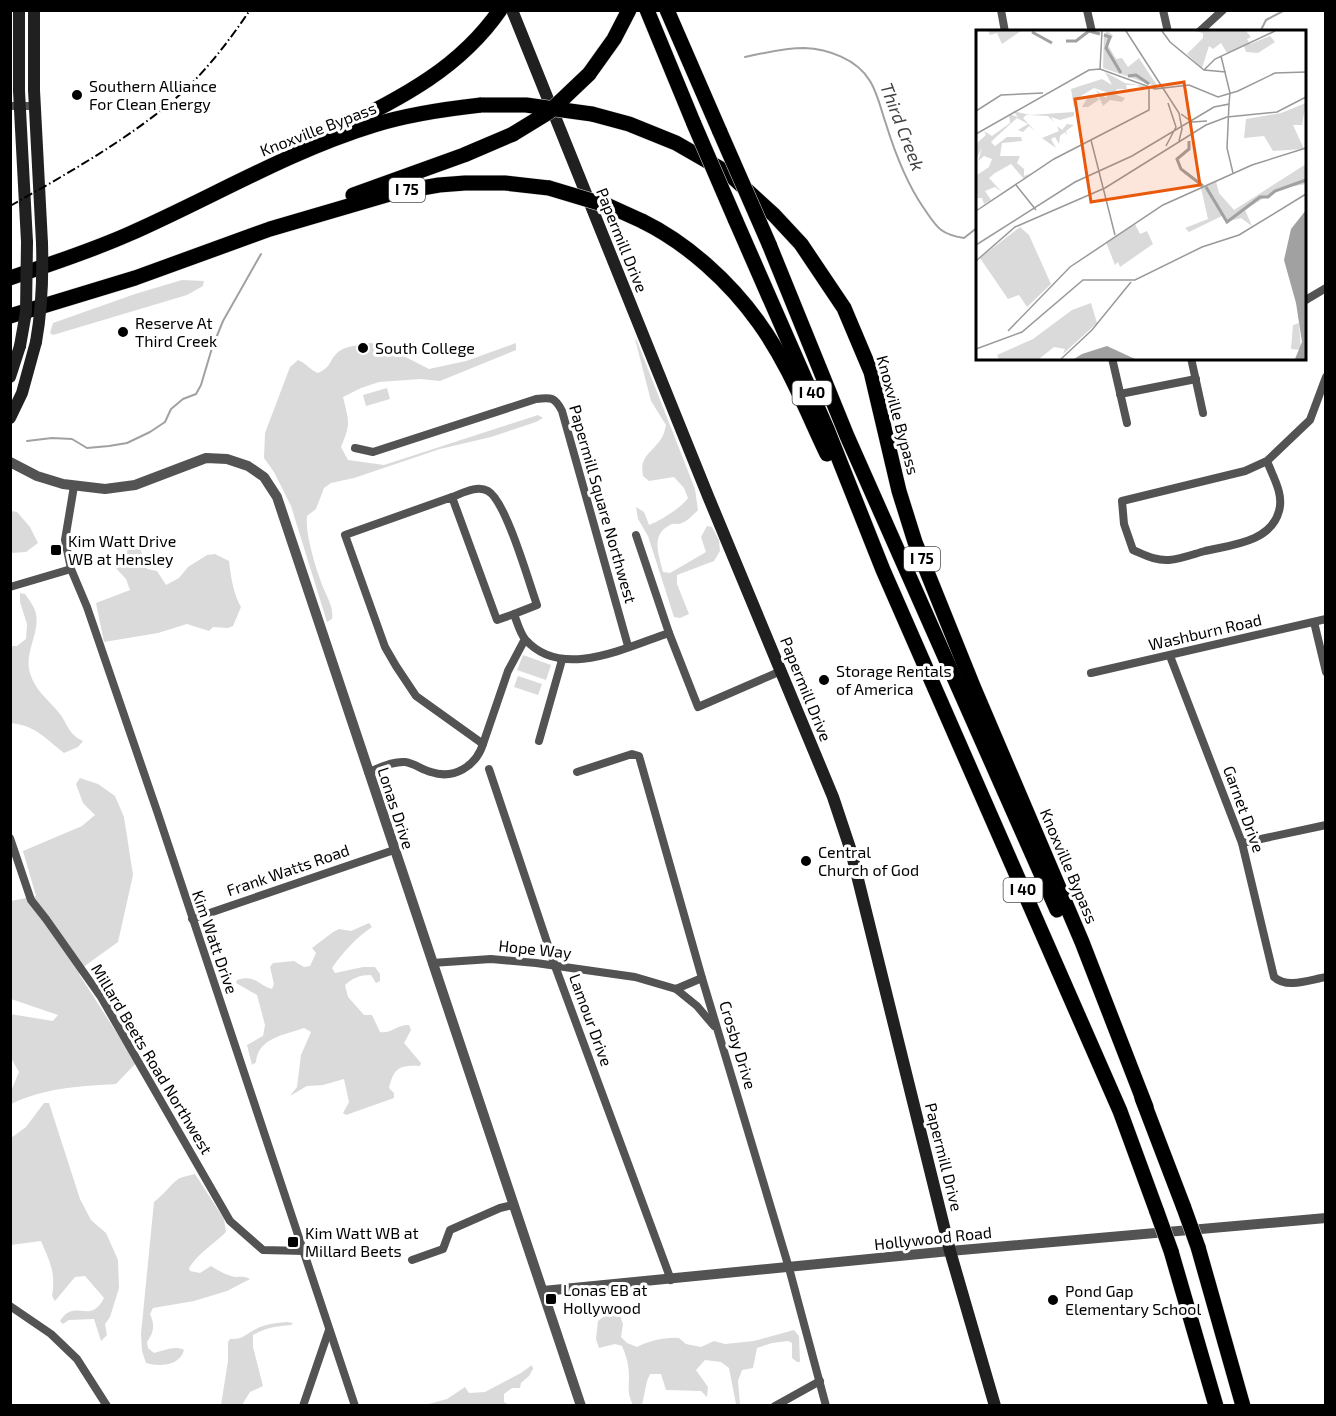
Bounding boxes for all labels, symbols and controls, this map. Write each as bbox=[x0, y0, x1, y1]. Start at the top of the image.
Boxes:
inset map bbox=[976, 30, 1306, 360]
place label: Southern Alliance For Clean Energy bbox=[89, 76, 217, 113]
water label: Third Creek bbox=[876, 80, 930, 174]
marker: Southern Alliance For Clean Energy bbox=[70, 88, 84, 102]
street label: Knoxville Bypass bbox=[257, 98, 379, 159]
road number: I 75 bbox=[389, 178, 425, 202]
street label: Papermill Drive bbox=[593, 185, 652, 295]
place label: Reserve At Third Creek bbox=[135, 313, 217, 350]
marker: Reserve At Third Creek bbox=[116, 325, 130, 339]
place label: South College bbox=[375, 338, 475, 357]
marker: South College bbox=[356, 341, 370, 355]
street label: Knoxville Bypass bbox=[873, 353, 924, 477]
road number: I 40 bbox=[792, 381, 832, 405]
street label: Papermill Square Northwest bbox=[566, 402, 641, 605]
place label: Kim Watt Drive WB at Hensley bbox=[68, 531, 176, 568]
marker: Kim Watt Drive WB at Hensley bbox=[49, 543, 63, 557]
road number: I 75 bbox=[904, 547, 940, 571]
street label: Washburn Road bbox=[1146, 609, 1263, 654]
street label: Papermill Drive bbox=[777, 634, 836, 744]
place label: Storage Rentals of America bbox=[836, 661, 952, 698]
marker: Storage Rentals of America bbox=[817, 673, 831, 687]
street label: Garnet Drive bbox=[1220, 763, 1269, 855]
street label: Lonas Drive bbox=[374, 764, 419, 851]
street label: Knoxville Bypass bbox=[1037, 806, 1102, 926]
street label: Frank Watts Road bbox=[224, 840, 352, 899]
place label: Central Church of God bbox=[818, 842, 919, 879]
marker: Central Church of God bbox=[799, 854, 813, 868]
road number: I 40 bbox=[1004, 878, 1042, 902]
street label: Kim Watt Drive bbox=[189, 888, 242, 996]
street label: Hope Way bbox=[498, 935, 573, 962]
street label: Millard Beets Road Northwest bbox=[88, 960, 217, 1157]
street label: Lamour Drive bbox=[566, 971, 617, 1069]
street label: Crosby Drive bbox=[716, 998, 761, 1091]
street label: Papermill Drive bbox=[922, 1101, 967, 1213]
street label: Hollywood Road bbox=[873, 1222, 993, 1253]
place label: Kim Watt WB at Millard Beets bbox=[305, 1223, 419, 1260]
marker: Kim Watt WB at Millard Beets bbox=[286, 1235, 300, 1249]
place label: Lonas EB at Hollywood bbox=[563, 1280, 647, 1317]
place label: Pond Gap Elementary School bbox=[1065, 1281, 1201, 1318]
marker: Lonas EB at Hollywood bbox=[544, 1292, 558, 1306]
marker: Pond Gap Elementary School bbox=[1046, 1293, 1060, 1307]

